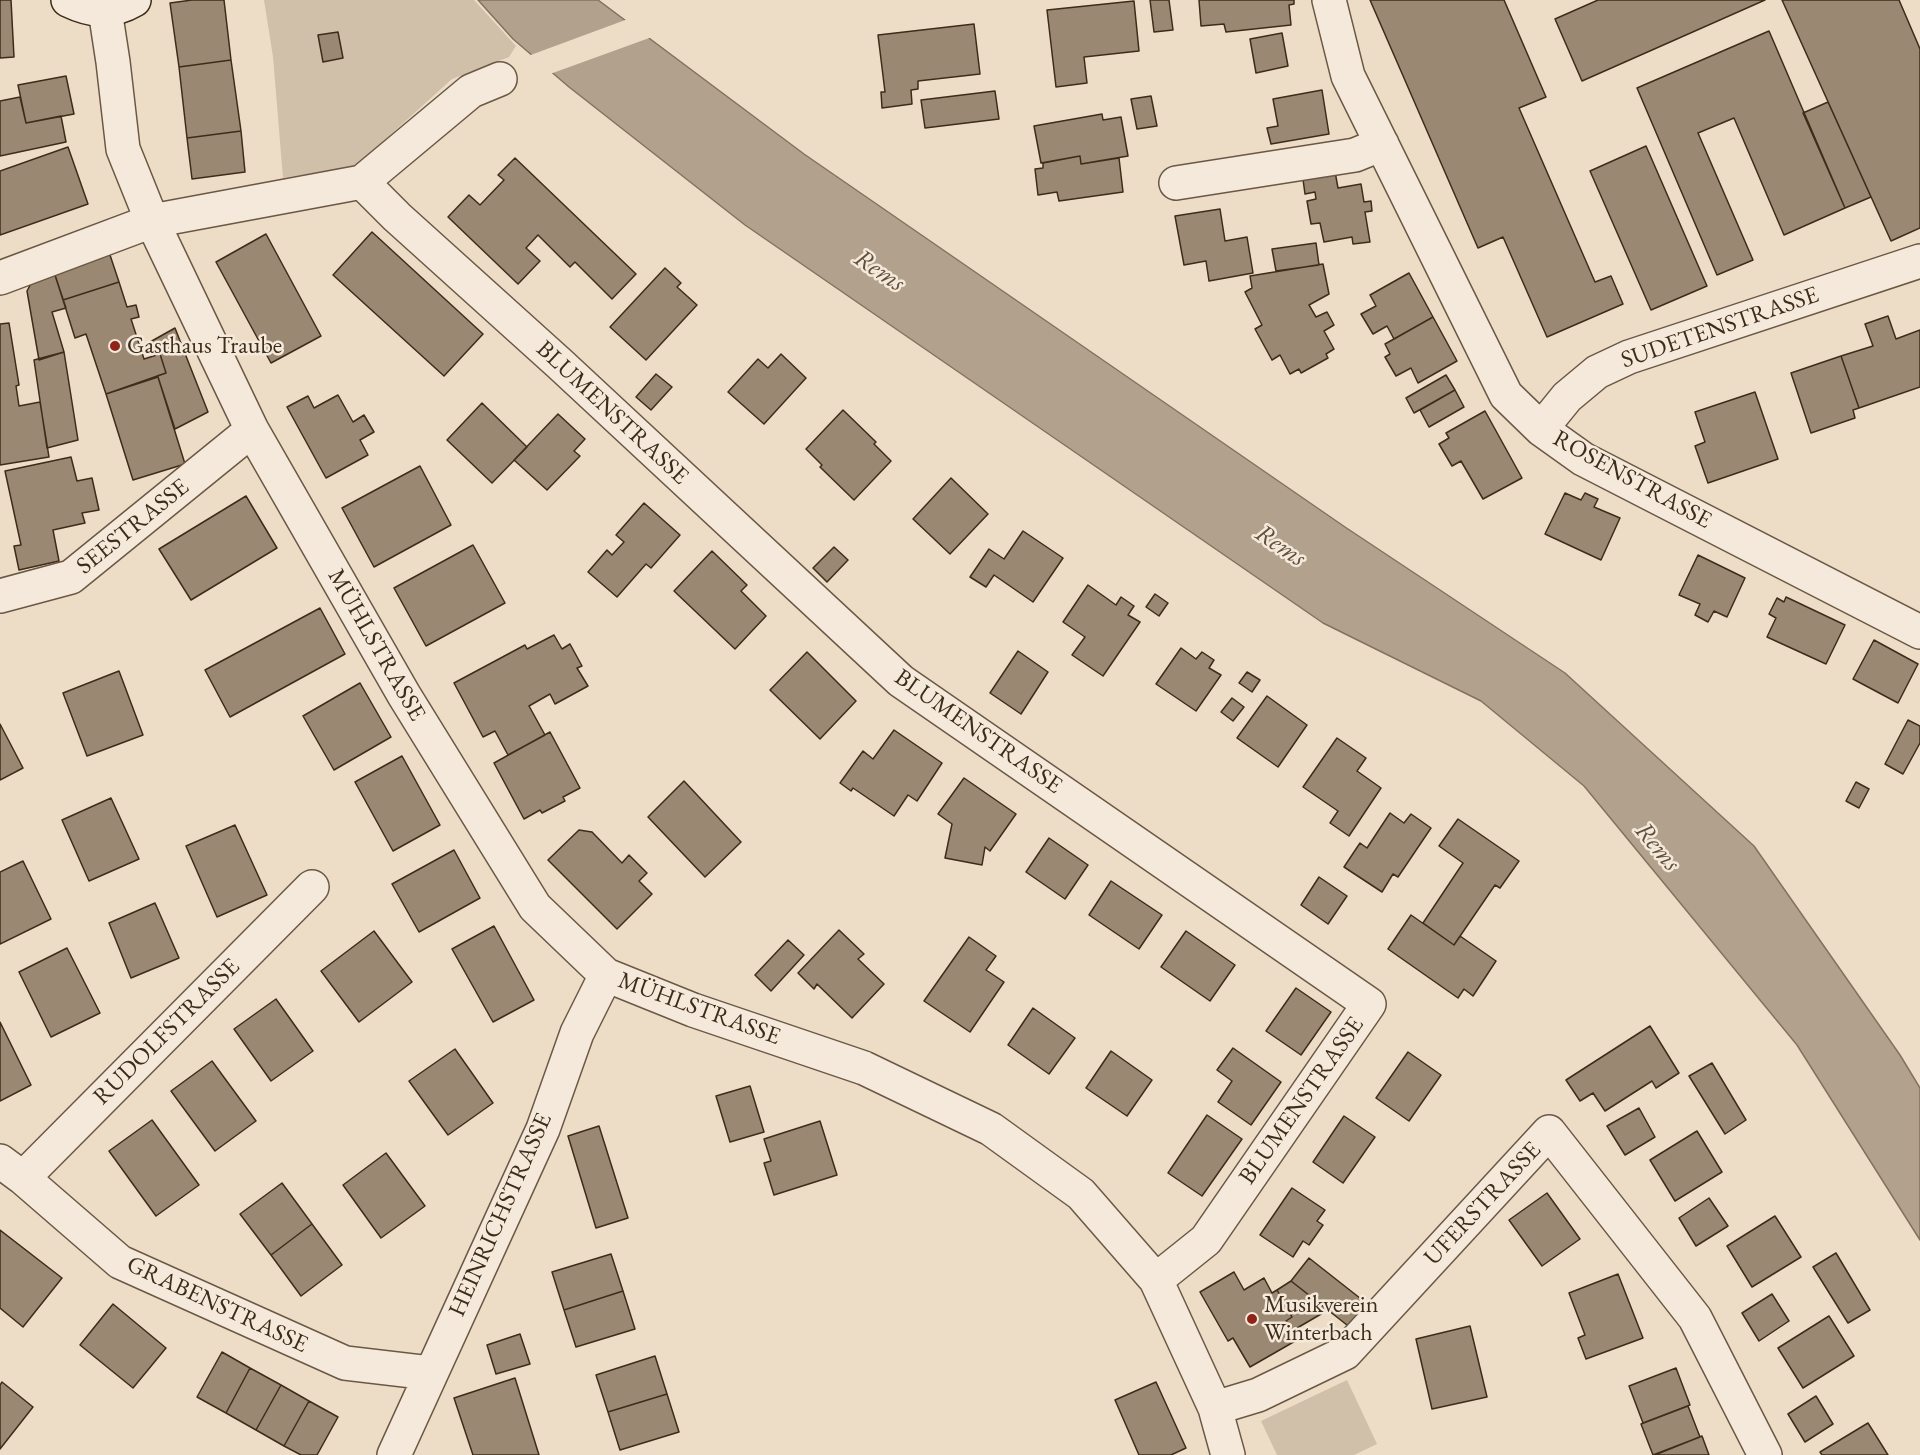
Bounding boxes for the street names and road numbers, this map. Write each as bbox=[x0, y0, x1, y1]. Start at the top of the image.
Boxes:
street label: SUDETENSTRASSE bbox=[1617, 281, 1823, 375]
street label: BLUMENSTRASSE bbox=[530, 335, 694, 491]
street label: ROSENSTRASSE bbox=[1548, 425, 1716, 535]
street label: SEESTRASSE bbox=[71, 473, 195, 581]
street label: MÜHLSTRASSE bbox=[321, 564, 431, 726]
street label: BLUMENSTRASSE bbox=[889, 663, 1067, 801]
street label: RUDOLFSTRASSE bbox=[88, 953, 246, 1111]
street label: MÜHLSTRASSE bbox=[614, 966, 784, 1052]
street label: BLUMENSTRASSE bbox=[1233, 1012, 1371, 1190]
street label: HEINRICHSTRASSE bbox=[443, 1109, 559, 1321]
street label: UFERSTRASSE bbox=[1418, 1136, 1548, 1272]
street label: GRABENSTRASSE bbox=[122, 1250, 312, 1360]

